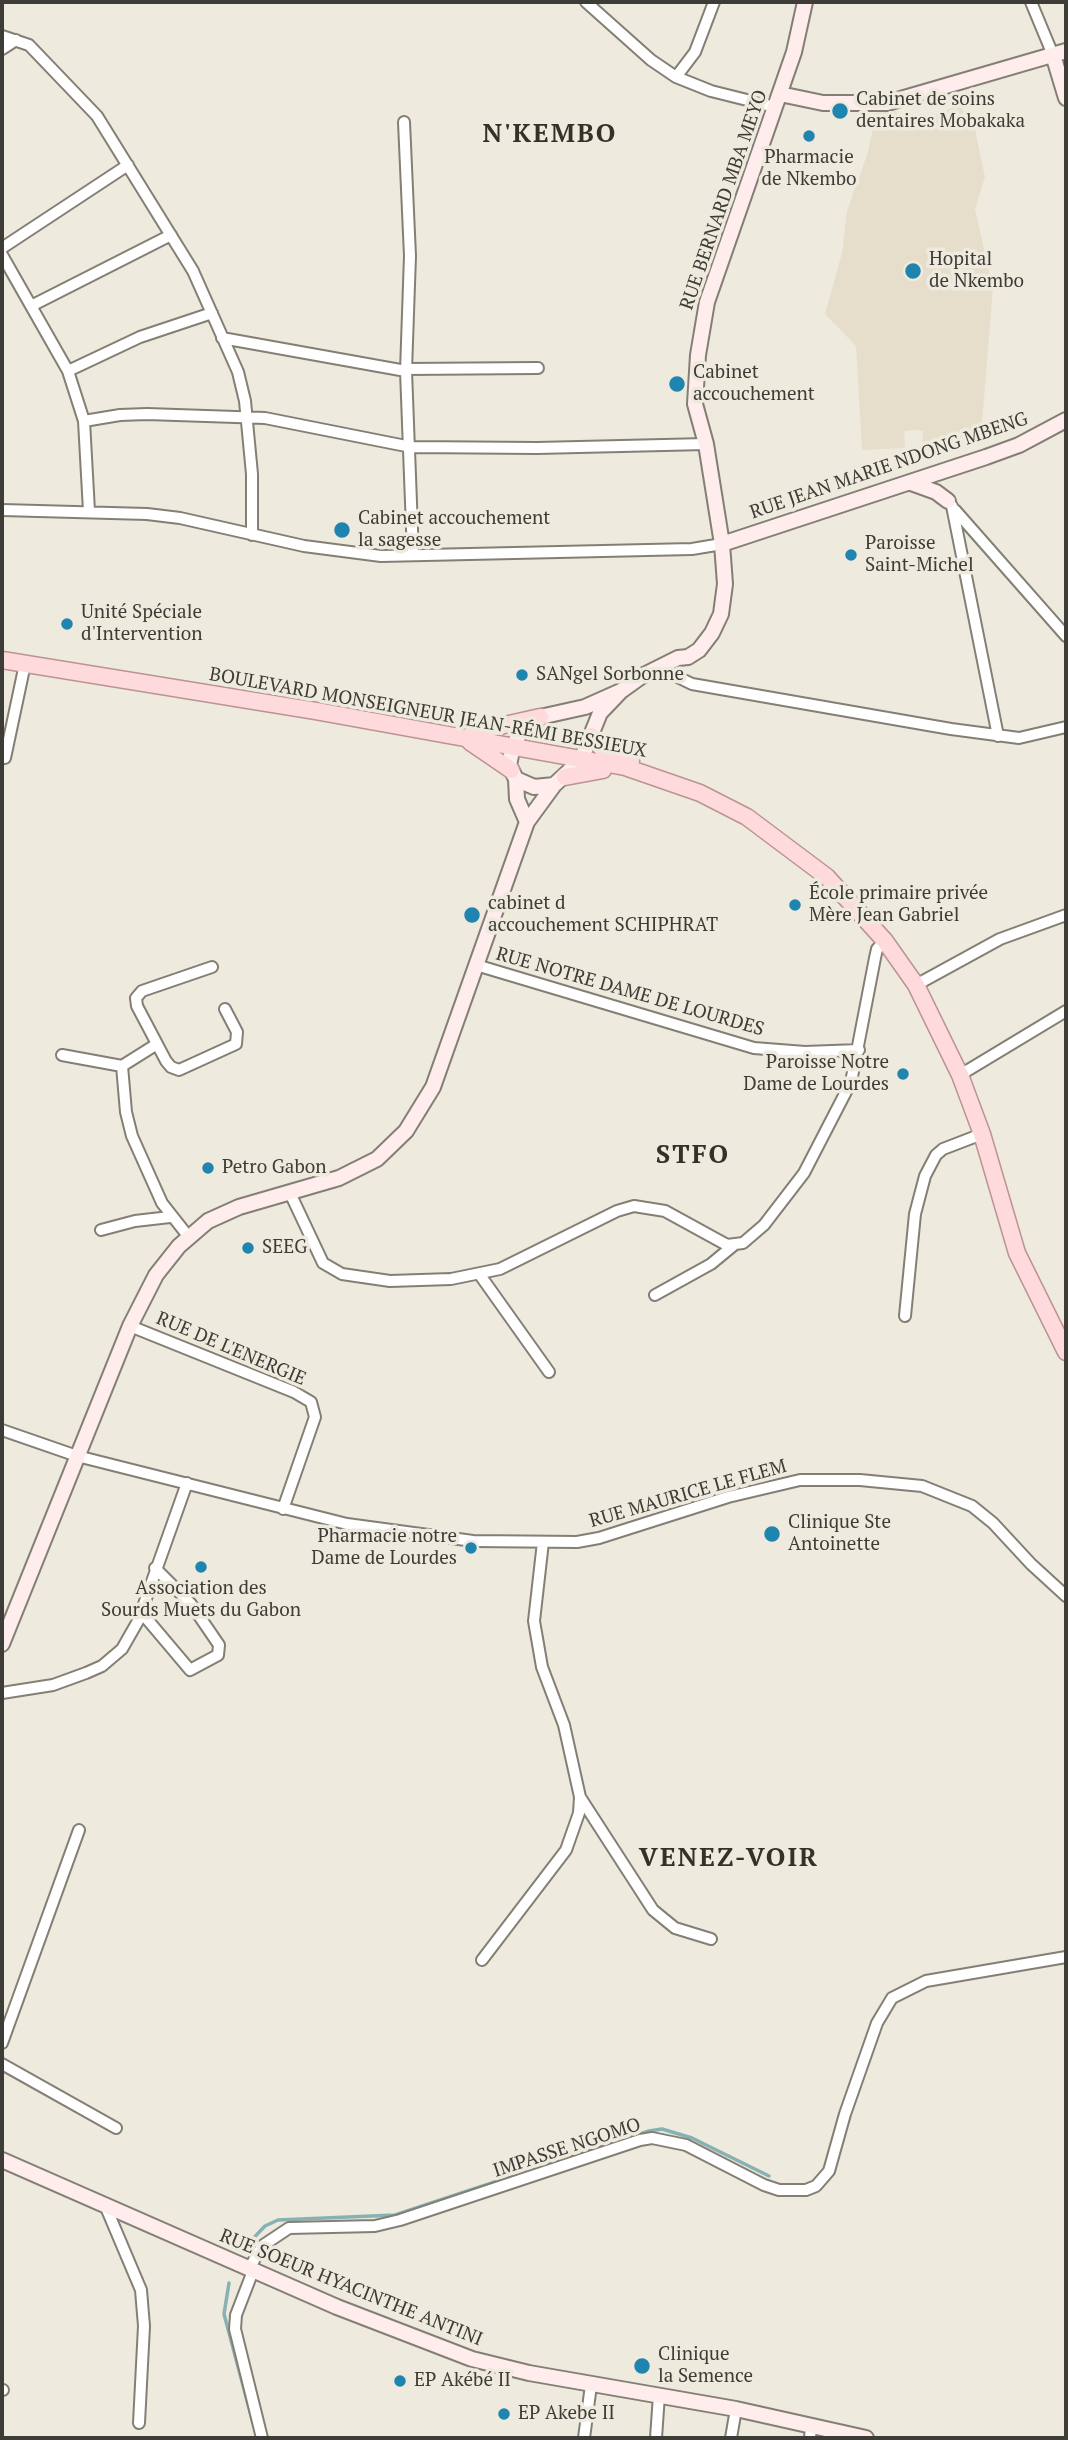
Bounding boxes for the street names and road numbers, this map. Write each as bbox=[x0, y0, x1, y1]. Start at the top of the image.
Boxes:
street label: RUE BERNARD MBA MEYO bbox=[676, 87, 772, 313]
street label: RUE JEAN MARIE NDONG MBENG bbox=[747, 408, 1031, 524]
street label: BOULEVARD MONSEIGNEUR JEAN-RÉMI BESSIEUX bbox=[207, 663, 649, 763]
street label: RUE NOTRE DAME DE LOURDES bbox=[493, 943, 767, 1041]
street label: RUE DE L'ENERGIE bbox=[153, 1307, 309, 1391]
street label: RUE MAURICE LE FLEM bbox=[587, 1455, 789, 1533]
street label: IMPASSE NGOMO bbox=[490, 2113, 644, 2183]
street label: RUE SOEUR HYACINTHE ANTINI bbox=[216, 2225, 486, 2351]

